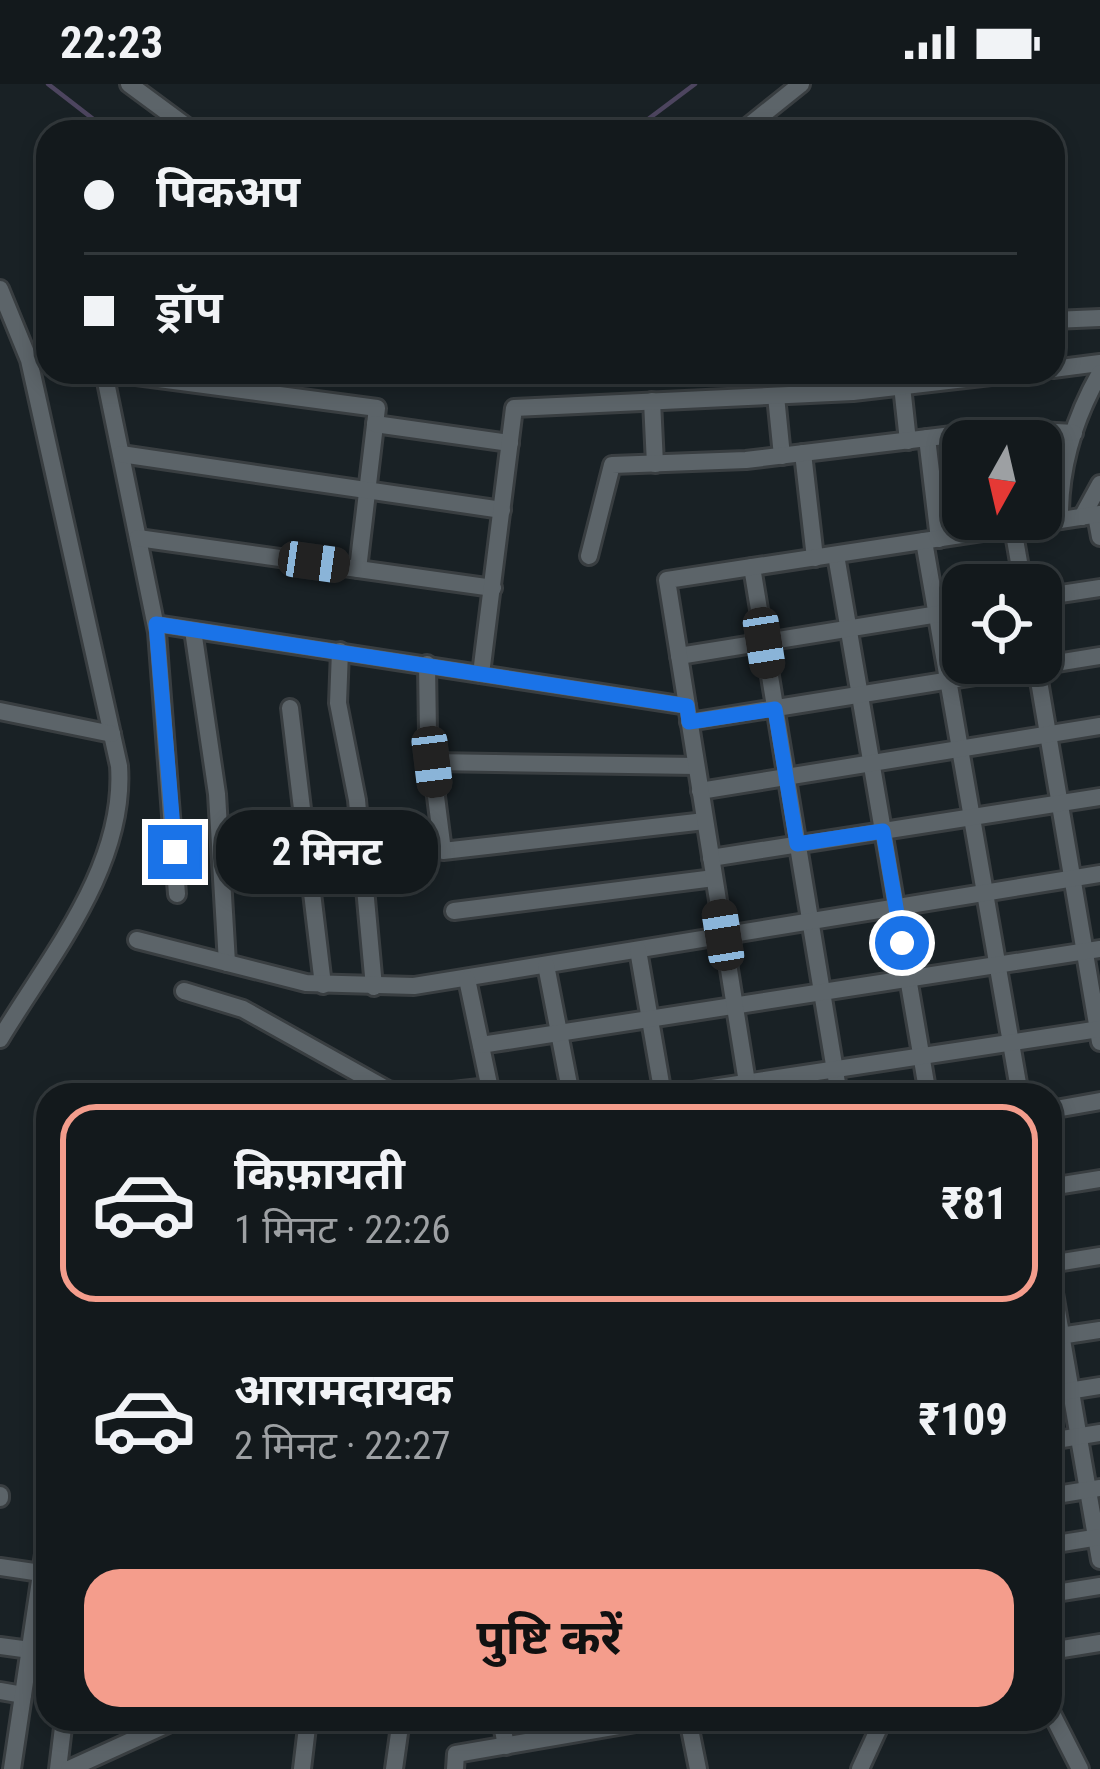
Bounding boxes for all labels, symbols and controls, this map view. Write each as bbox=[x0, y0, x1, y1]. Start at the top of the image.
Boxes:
text: 22:23 bbox=[60, 16, 163, 69]
text: पिकअप bbox=[156, 165, 300, 218]
text: ड्रॉप bbox=[156, 281, 223, 334]
north arrow bbox=[942, 420, 1062, 540]
map controls bbox=[942, 420, 1062, 684]
car bbox=[276, 539, 352, 585]
button: locate bbox=[942, 564, 1062, 684]
car bbox=[741, 605, 787, 681]
car bbox=[410, 724, 454, 800]
callout: 2 मिनट bbox=[217, 810, 439, 894]
route end bbox=[148, 825, 202, 879]
text: 2 मिनट bbox=[272, 829, 382, 875]
car bbox=[700, 897, 746, 973]
route start bbox=[875, 916, 929, 970]
text: किफ़ायती bbox=[234, 1147, 405, 1200]
icon: car bbox=[90, 1149, 198, 1257]
text: ₹81 bbox=[941, 1177, 1008, 1230]
text: 1 मिनट · 22:26 bbox=[234, 1207, 450, 1253]
text: आरामदायक bbox=[234, 1363, 452, 1416]
icon: car bbox=[90, 1365, 198, 1473]
text: ₹109 bbox=[918, 1393, 1008, 1446]
text: 2 मिनट · 22:27 bbox=[234, 1423, 450, 1469]
button: पुष्टि करें bbox=[84, 1569, 1014, 1707]

